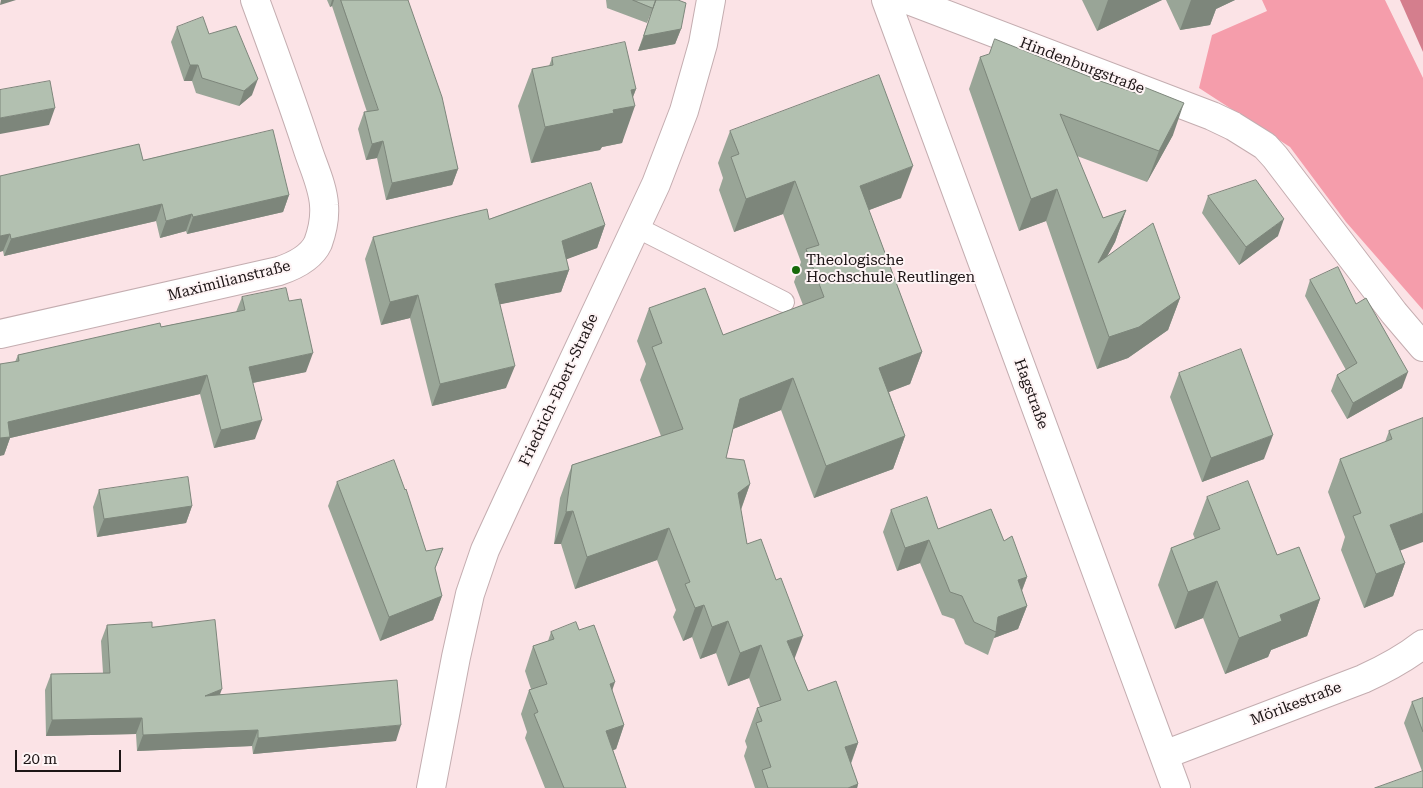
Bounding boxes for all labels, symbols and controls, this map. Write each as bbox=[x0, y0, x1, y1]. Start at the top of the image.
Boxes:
street label: Hindenburgstraße bbox=[1017, 34, 1147, 98]
place label: Theologische Hochschule Reutlingen bbox=[806, 252, 975, 287]
street label: Maximilianstraße bbox=[166, 257, 292, 305]
marker: Theologische Hochschule Reutlingen bbox=[790, 264, 802, 276]
street label: Friedrich-Ebert-Straße bbox=[516, 311, 602, 469]
street label: Hagstraße bbox=[1010, 356, 1052, 432]
street label: Mörikestraße bbox=[1248, 678, 1344, 730]
scale bar bbox=[18, 740, 124, 772]
text: 20 m bbox=[23, 750, 57, 768]

